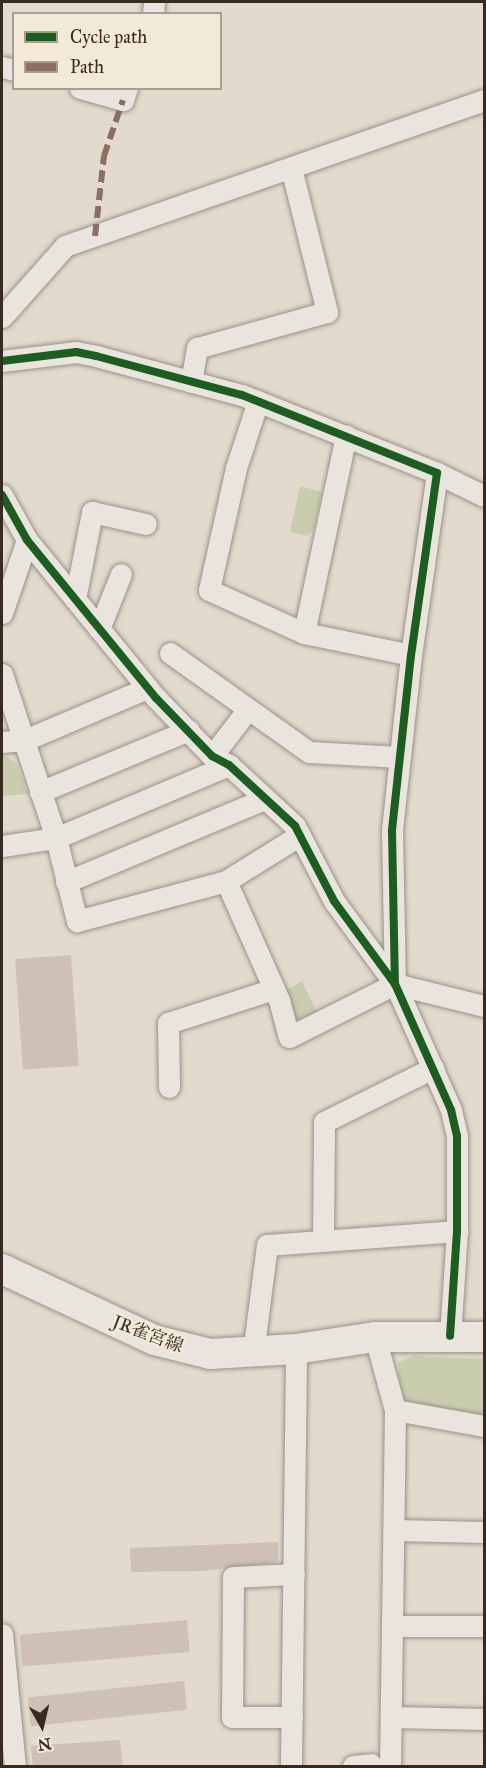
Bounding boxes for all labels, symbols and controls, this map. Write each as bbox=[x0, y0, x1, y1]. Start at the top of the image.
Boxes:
legend bbox=[12, 12, 222, 90]
text: Cycle path bbox=[70, 26, 147, 48]
text: Path bbox=[70, 56, 104, 78]
street label: JR雀宮線 bbox=[110, 1311, 186, 1357]
north arrow bbox=[12, 1696, 72, 1756]
text: N bbox=[37, 1734, 53, 1755]

